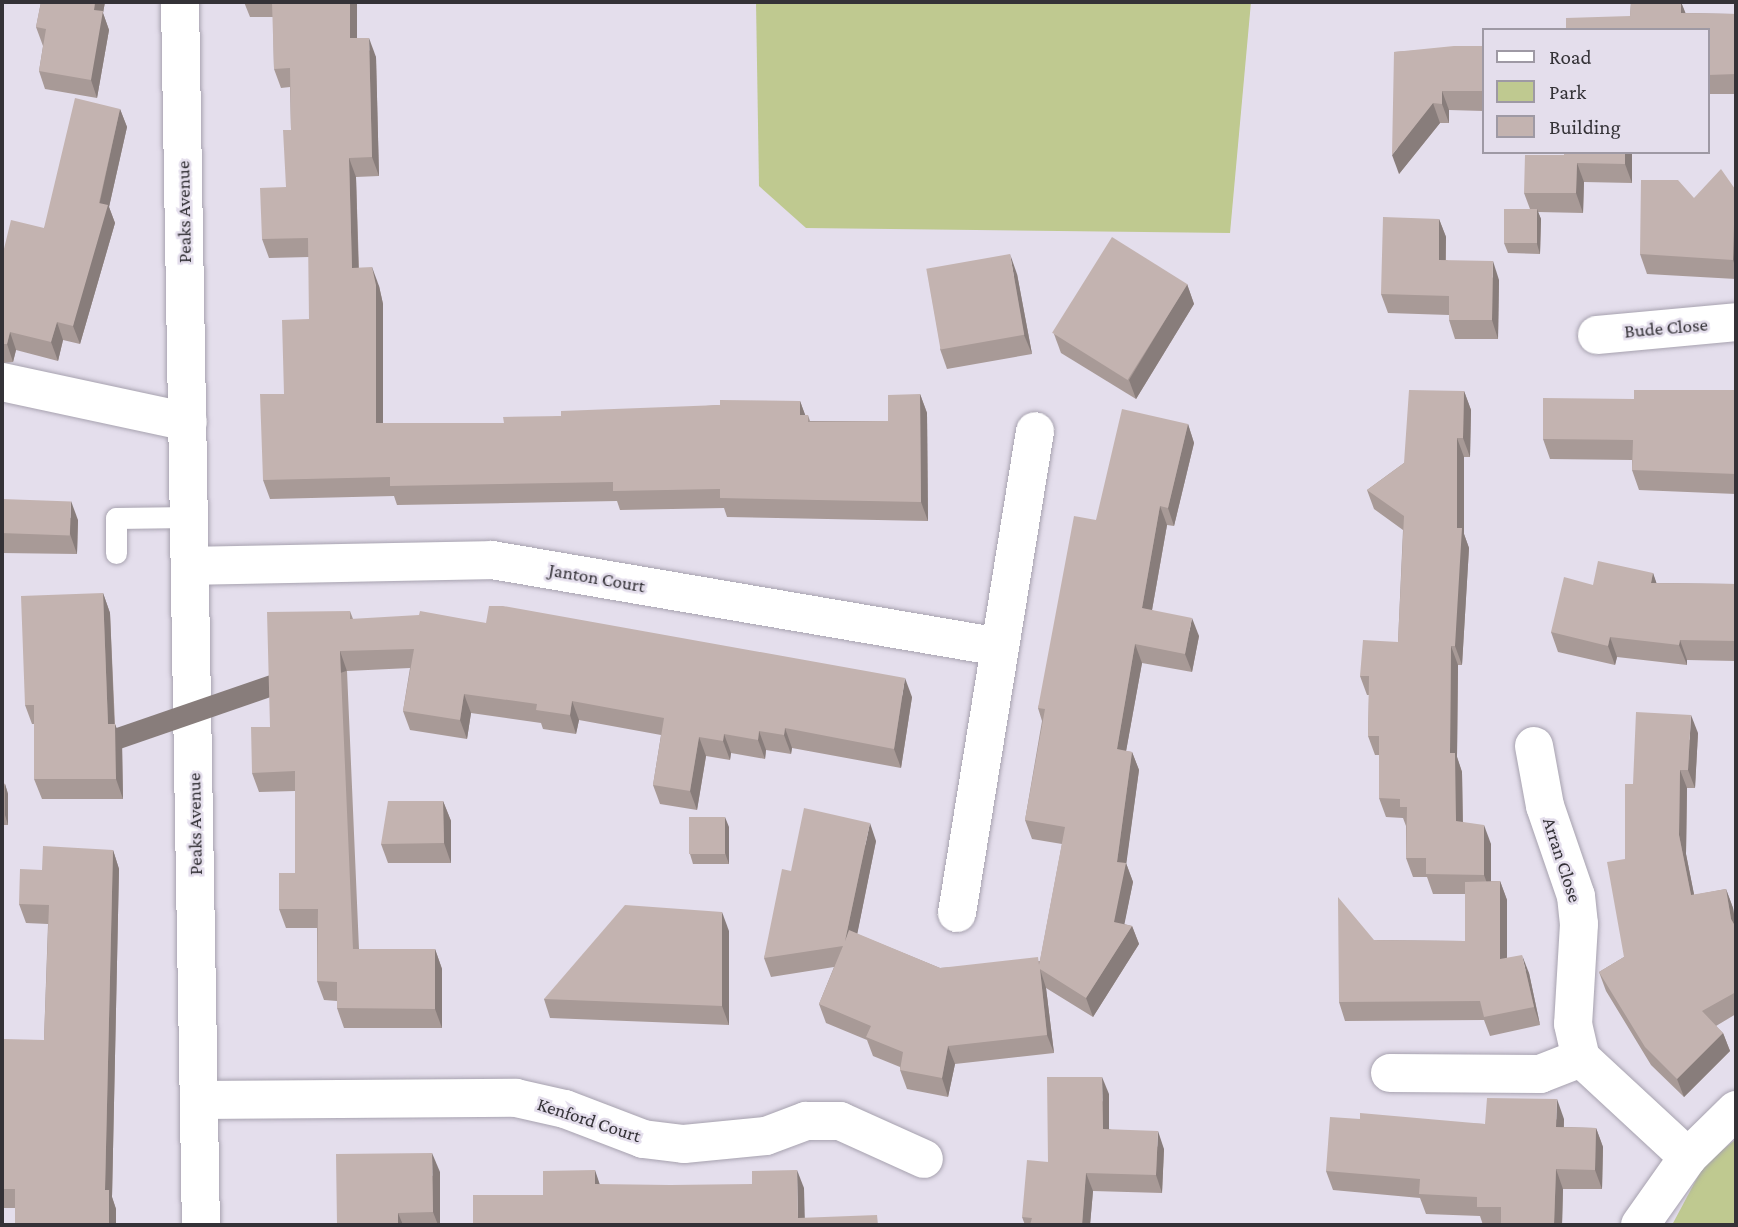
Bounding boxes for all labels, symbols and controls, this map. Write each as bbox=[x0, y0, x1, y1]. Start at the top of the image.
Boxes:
legend bbox=[1482, 28, 1710, 154]
text: Road bbox=[1549, 45, 1592, 69]
text: Park bbox=[1549, 80, 1586, 104]
text: Building bbox=[1549, 115, 1621, 139]
street label: Peaks Avenue bbox=[172, 161, 196, 263]
street label: Bude Close bbox=[1623, 313, 1709, 343]
street label: Janton Court bbox=[547, 558, 647, 598]
street label: Peaks Avenue bbox=[183, 773, 207, 875]
street label: Arran Close bbox=[1538, 815, 1586, 905]
street label: Kenford Court bbox=[534, 1093, 644, 1147]

